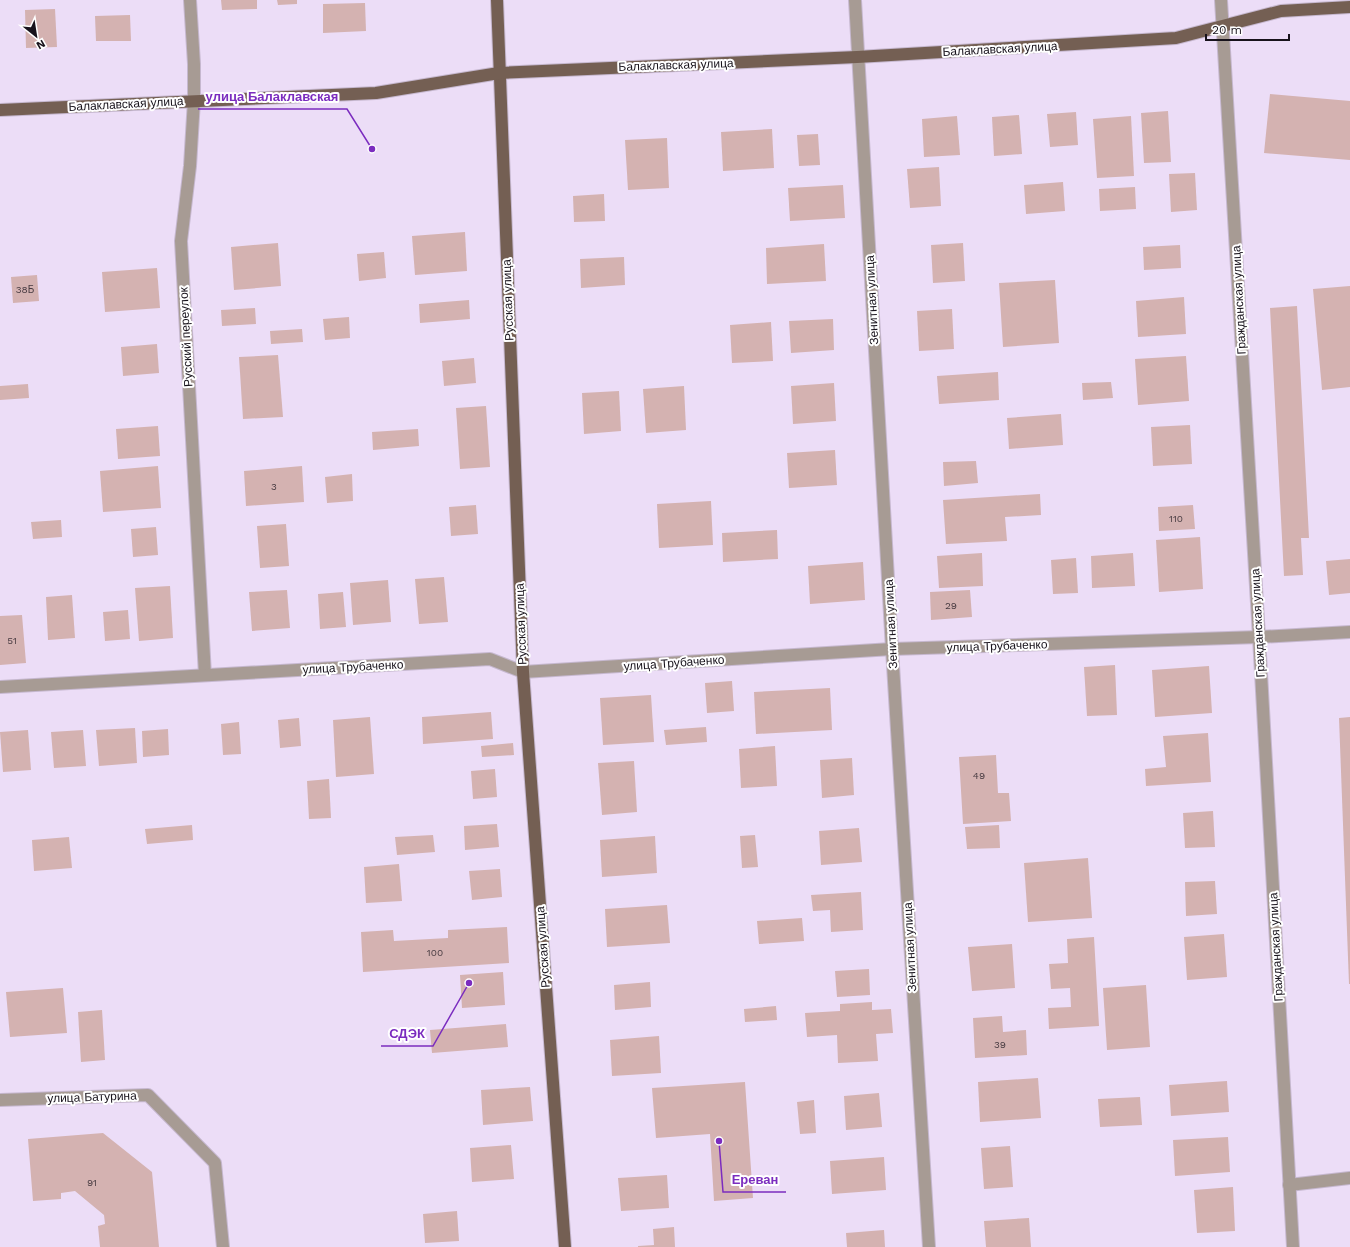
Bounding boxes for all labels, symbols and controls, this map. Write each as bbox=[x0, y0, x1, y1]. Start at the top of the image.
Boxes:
north arrow bbox=[16, 16, 56, 56]
scale bar bbox=[1206, 16, 1289, 42]
text: 20 m bbox=[1212, 23, 1242, 37]
text: N bbox=[34, 37, 48, 52]
street label: Балаклавская улица bbox=[942, 39, 1058, 59]
street label: Балаклавская улица bbox=[618, 56, 734, 74]
callout: улица Балаклавская bbox=[198, 84, 347, 109]
text: улица Балаклавская bbox=[206, 89, 338, 104]
street label: Балаклавская улица bbox=[68, 94, 184, 114]
street label: Гражданская улица bbox=[1229, 245, 1249, 355]
street label: Зенитная улица bbox=[863, 255, 881, 345]
street label: Русская улица bbox=[500, 259, 516, 341]
house number: 38Б bbox=[16, 284, 35, 295]
street label: Русский переулок bbox=[176, 286, 196, 387]
house number: 3 bbox=[271, 481, 277, 492]
house number: 110 bbox=[1169, 513, 1183, 524]
street label: Гражданская улица bbox=[1248, 568, 1268, 678]
street label: Зенитная улица bbox=[882, 579, 900, 669]
street label: Русская улица bbox=[513, 583, 529, 665]
house number: 29 bbox=[945, 600, 957, 611]
house number: 51 bbox=[7, 635, 17, 646]
street label: улица Трубаченко bbox=[946, 637, 1048, 655]
street label: улица Трубаченко bbox=[623, 652, 725, 674]
street label: улица Трубаченко bbox=[302, 657, 404, 677]
house number: 49 bbox=[973, 770, 985, 781]
street label: Гражданская улица bbox=[1266, 892, 1286, 1002]
street label: Зенитная улица bbox=[901, 902, 919, 992]
street label: Русская улица bbox=[533, 905, 553, 988]
house number: 100 bbox=[427, 947, 443, 958]
callout: СДЭК bbox=[381, 1021, 433, 1046]
text: СДЭК bbox=[389, 1026, 425, 1041]
house number: 39 bbox=[994, 1039, 1006, 1050]
street label: улица Батурина bbox=[47, 1088, 137, 1106]
callout: Ереван bbox=[723, 1167, 786, 1192]
text: Ереван bbox=[732, 1172, 778, 1187]
house number: 91 bbox=[87, 1177, 97, 1188]

